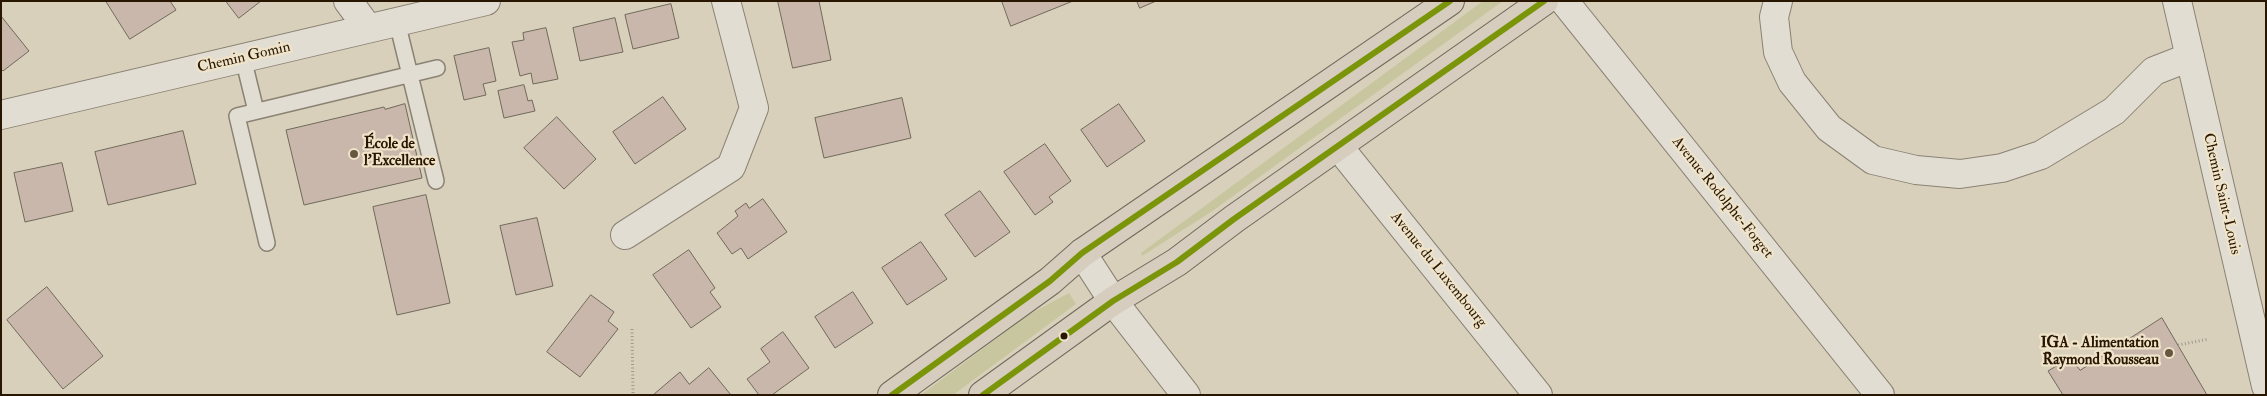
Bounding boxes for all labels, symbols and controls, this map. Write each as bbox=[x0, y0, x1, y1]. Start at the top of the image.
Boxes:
street label: Chemin Gomin bbox=[196, 39, 292, 77]
street label: Chemin Saint-Louis bbox=[2198, 132, 2244, 256]
street label: Avenue Rodolphe-Forget bbox=[1667, 134, 1777, 262]
place label: École de l'Excellence bbox=[364, 136, 435, 171]
marker: École de l'Excellence bbox=[348, 148, 360, 160]
street label: Avenue du Luxembourg bbox=[1386, 209, 1490, 331]
unlabelled marker bbox=[1059, 331, 1069, 341]
place label: IGA - Alimentation Raymond Rousseau bbox=[2041, 335, 2159, 370]
marker: IGA - Alimentation Raymond Rousseau bbox=[2163, 347, 2175, 359]

